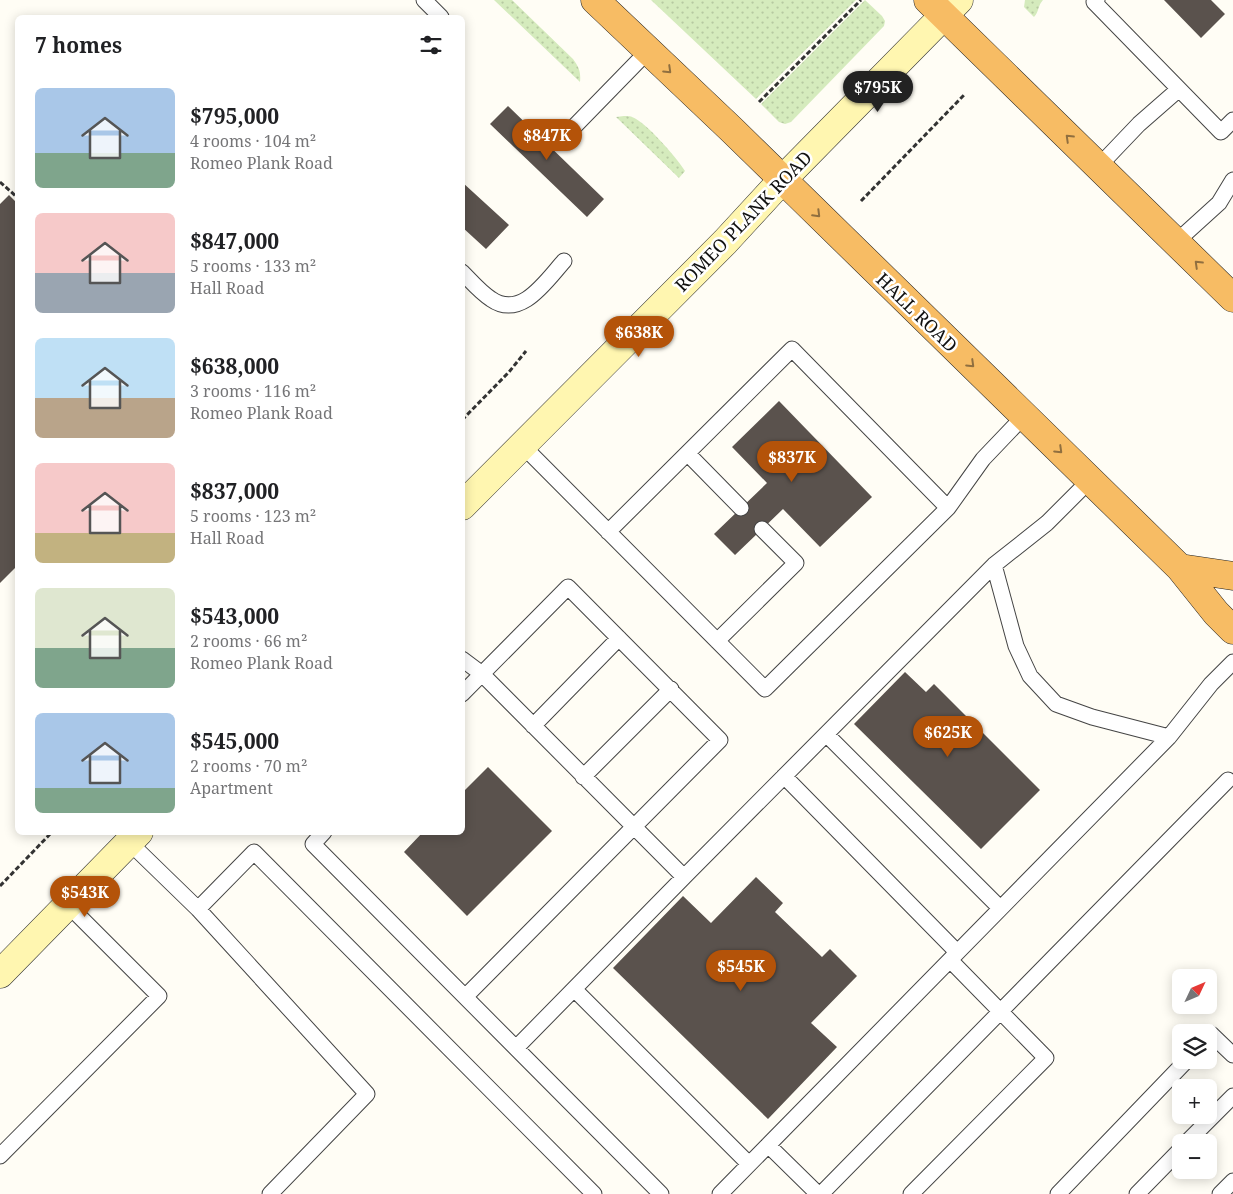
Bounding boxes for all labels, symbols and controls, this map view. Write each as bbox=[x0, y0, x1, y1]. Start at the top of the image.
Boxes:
text: 7 homes bbox=[35, 31, 122, 59]
icon: filters bbox=[417, 31, 445, 59]
one-way arrow bbox=[662, 64, 671, 73]
pin: $795K bbox=[843, 70, 913, 113]
text: $795K bbox=[854, 76, 902, 98]
text: $795,000 bbox=[190, 102, 279, 130]
icon: home bbox=[75, 108, 135, 168]
pin: $847K bbox=[512, 119, 582, 161]
text: $847K bbox=[523, 124, 571, 146]
text: 4 rooms · 104 m² bbox=[190, 130, 316, 152]
one-way arrow bbox=[1066, 135, 1075, 144]
street label: ROMEO PLANK ROAD bbox=[669, 145, 817, 297]
text: Romeo Plank Road bbox=[190, 152, 333, 174]
one-way arrow bbox=[811, 208, 820, 217]
text: $847,000 bbox=[190, 227, 279, 255]
icon: home bbox=[75, 233, 135, 293]
text: 5 rooms · 133 m² bbox=[190, 255, 316, 277]
one-way arrow bbox=[1195, 261, 1204, 270]
street label: HALL ROAD bbox=[871, 267, 963, 357]
text: Hall Road bbox=[190, 277, 264, 299]
pin: $638K bbox=[604, 316, 674, 358]
text: $638K bbox=[615, 321, 663, 343]
text: $638,000 bbox=[190, 352, 279, 380]
icon: home bbox=[75, 358, 135, 418]
one-way arrow bbox=[965, 358, 974, 367]
text: 3 rooms · 116 m² bbox=[190, 380, 316, 402]
text: Romeo Plank Road bbox=[190, 402, 333, 424]
pin: $837K bbox=[757, 440, 827, 483]
one-way arrow bbox=[1053, 444, 1062, 453]
text: $837K bbox=[768, 446, 816, 468]
text: $837,000 bbox=[190, 477, 279, 505]
icon: home bbox=[75, 483, 135, 543]
text: 5 rooms · 123 m² bbox=[190, 505, 316, 527]
text: Hall Road bbox=[190, 527, 264, 549]
text: $543,000 bbox=[190, 602, 279, 630]
icon: home bbox=[75, 608, 135, 668]
text: 2 rooms · 66 m² bbox=[190, 630, 307, 652]
text: Romeo Plank Road bbox=[190, 652, 333, 674]
pin: $625K bbox=[913, 716, 983, 758]
text: $625K bbox=[924, 721, 972, 743]
text: $545,000 bbox=[190, 727, 279, 755]
icon: home bbox=[75, 733, 135, 793]
text: 2 rooms · 70 m² bbox=[190, 755, 307, 777]
text: Apartment bbox=[190, 777, 273, 799]
pin: $543K bbox=[50, 876, 120, 918]
text: $543K bbox=[61, 881, 109, 903]
pin: $545K bbox=[706, 950, 776, 992]
text: $545K bbox=[717, 955, 765, 977]
north arrow bbox=[1172, 969, 1218, 1014]
map controls bbox=[1172, 969, 1217, 1179]
button: layers bbox=[1172, 1024, 1217, 1069]
button: + bbox=[1172, 1079, 1217, 1124]
button: − bbox=[1172, 1134, 1217, 1179]

